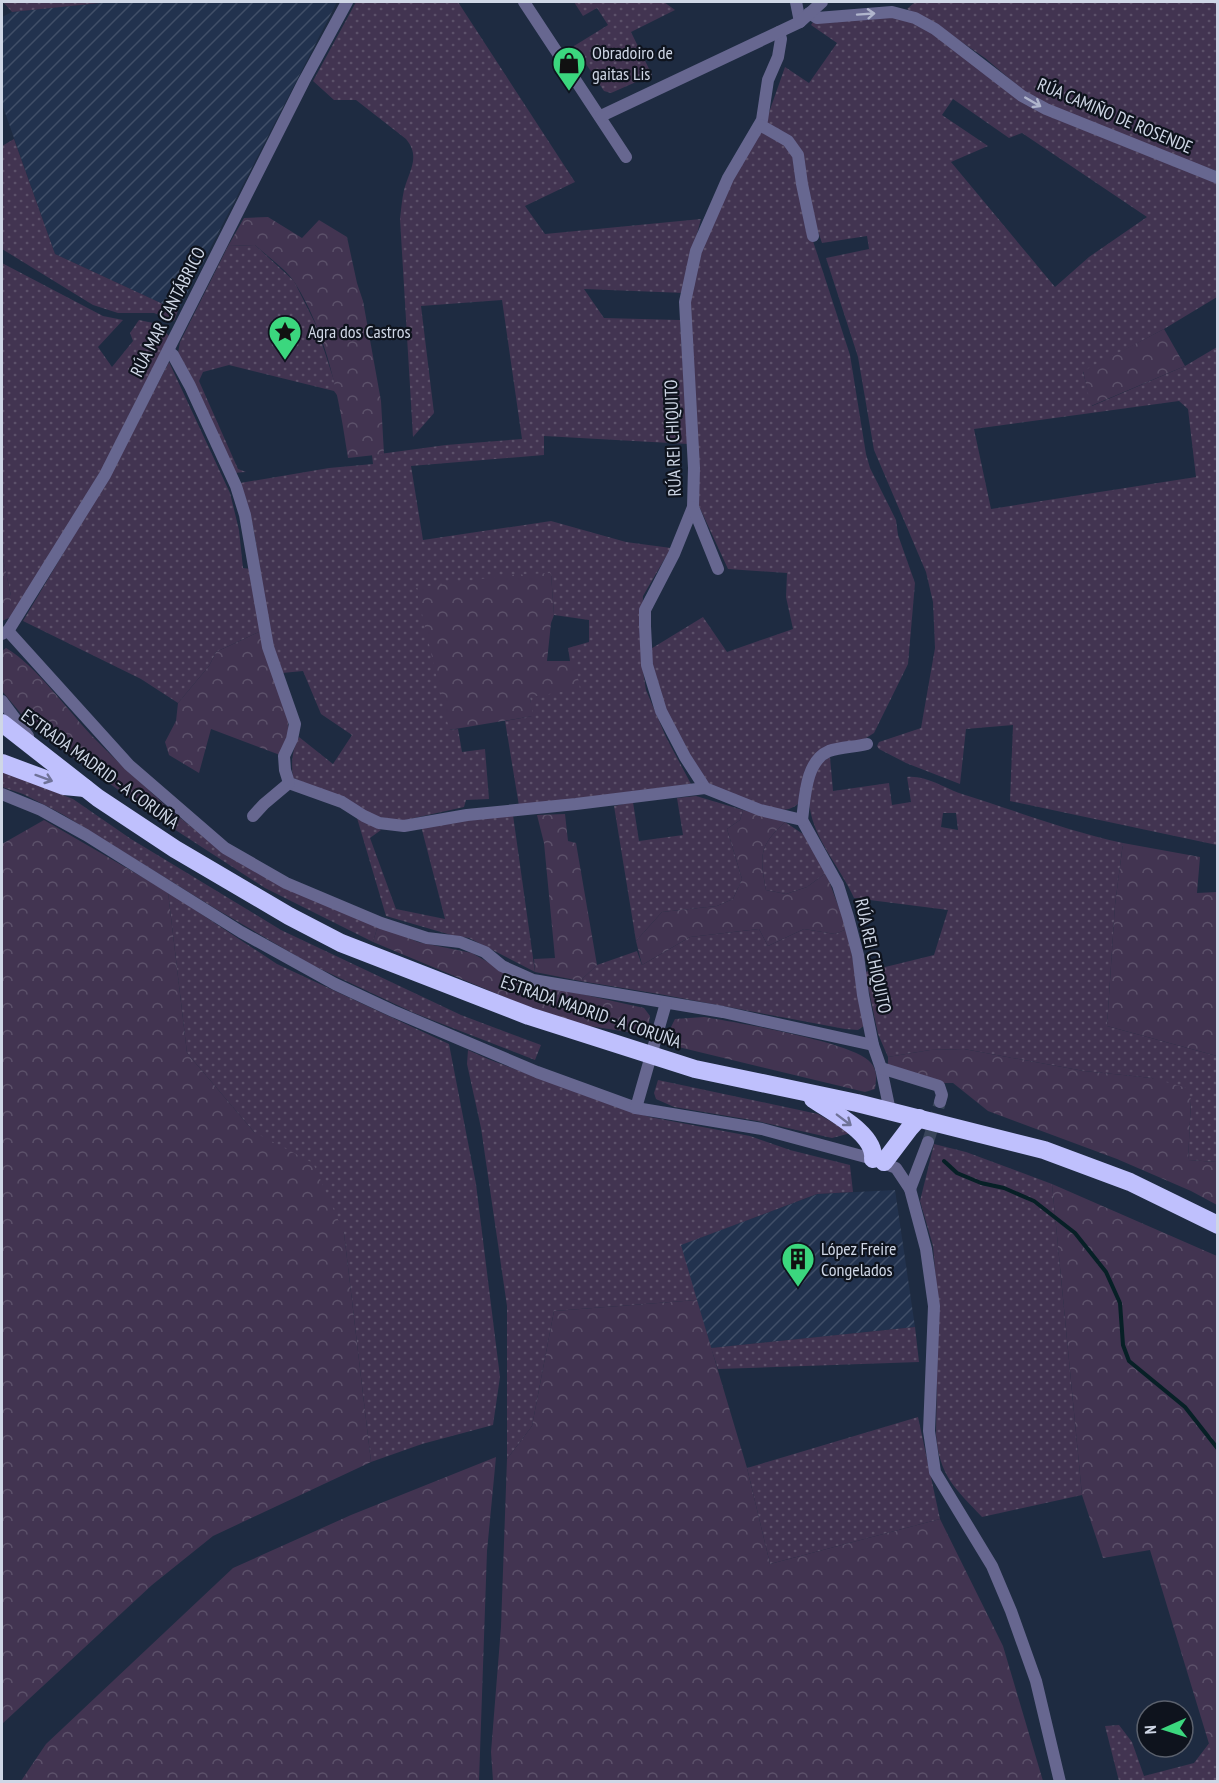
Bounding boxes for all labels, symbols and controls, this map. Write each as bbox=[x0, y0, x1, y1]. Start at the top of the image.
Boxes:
one-way arrow bbox=[856, 8, 876, 19]
place label: Obradoiro de gaitas Lis bbox=[592, 41, 673, 85]
shop icon: Obradoiro de gaitas Lis bbox=[551, 45, 587, 92]
street label: RÚA CAMIÑO DE ROSENDE bbox=[1034, 72, 1196, 159]
one-way arrow bbox=[1024, 96, 1041, 108]
street label: RÚA MAR CANTÁBRICO bbox=[125, 243, 210, 381]
place icon: Agra dos Castros bbox=[267, 314, 303, 361]
place label: Agra dos Castros bbox=[308, 320, 411, 343]
street label: RÚA REI CHIQUITO bbox=[659, 379, 686, 497]
street label: ESTRADA MADRID - A CORUÑA bbox=[17, 704, 184, 834]
one-way arrow bbox=[34, 773, 52, 784]
street label: RÚA REI CHIQUITO bbox=[850, 896, 897, 1016]
street label: ESTRADA MADRID - A CORUÑA bbox=[498, 970, 685, 1053]
one-way arrow bbox=[836, 1114, 852, 1127]
place label: López Freire Congelados bbox=[821, 1237, 897, 1281]
building icon: López Freire Congelados bbox=[780, 1241, 816, 1288]
north arrow bbox=[1135, 1699, 1195, 1759]
text: N bbox=[1140, 1725, 1160, 1735]

